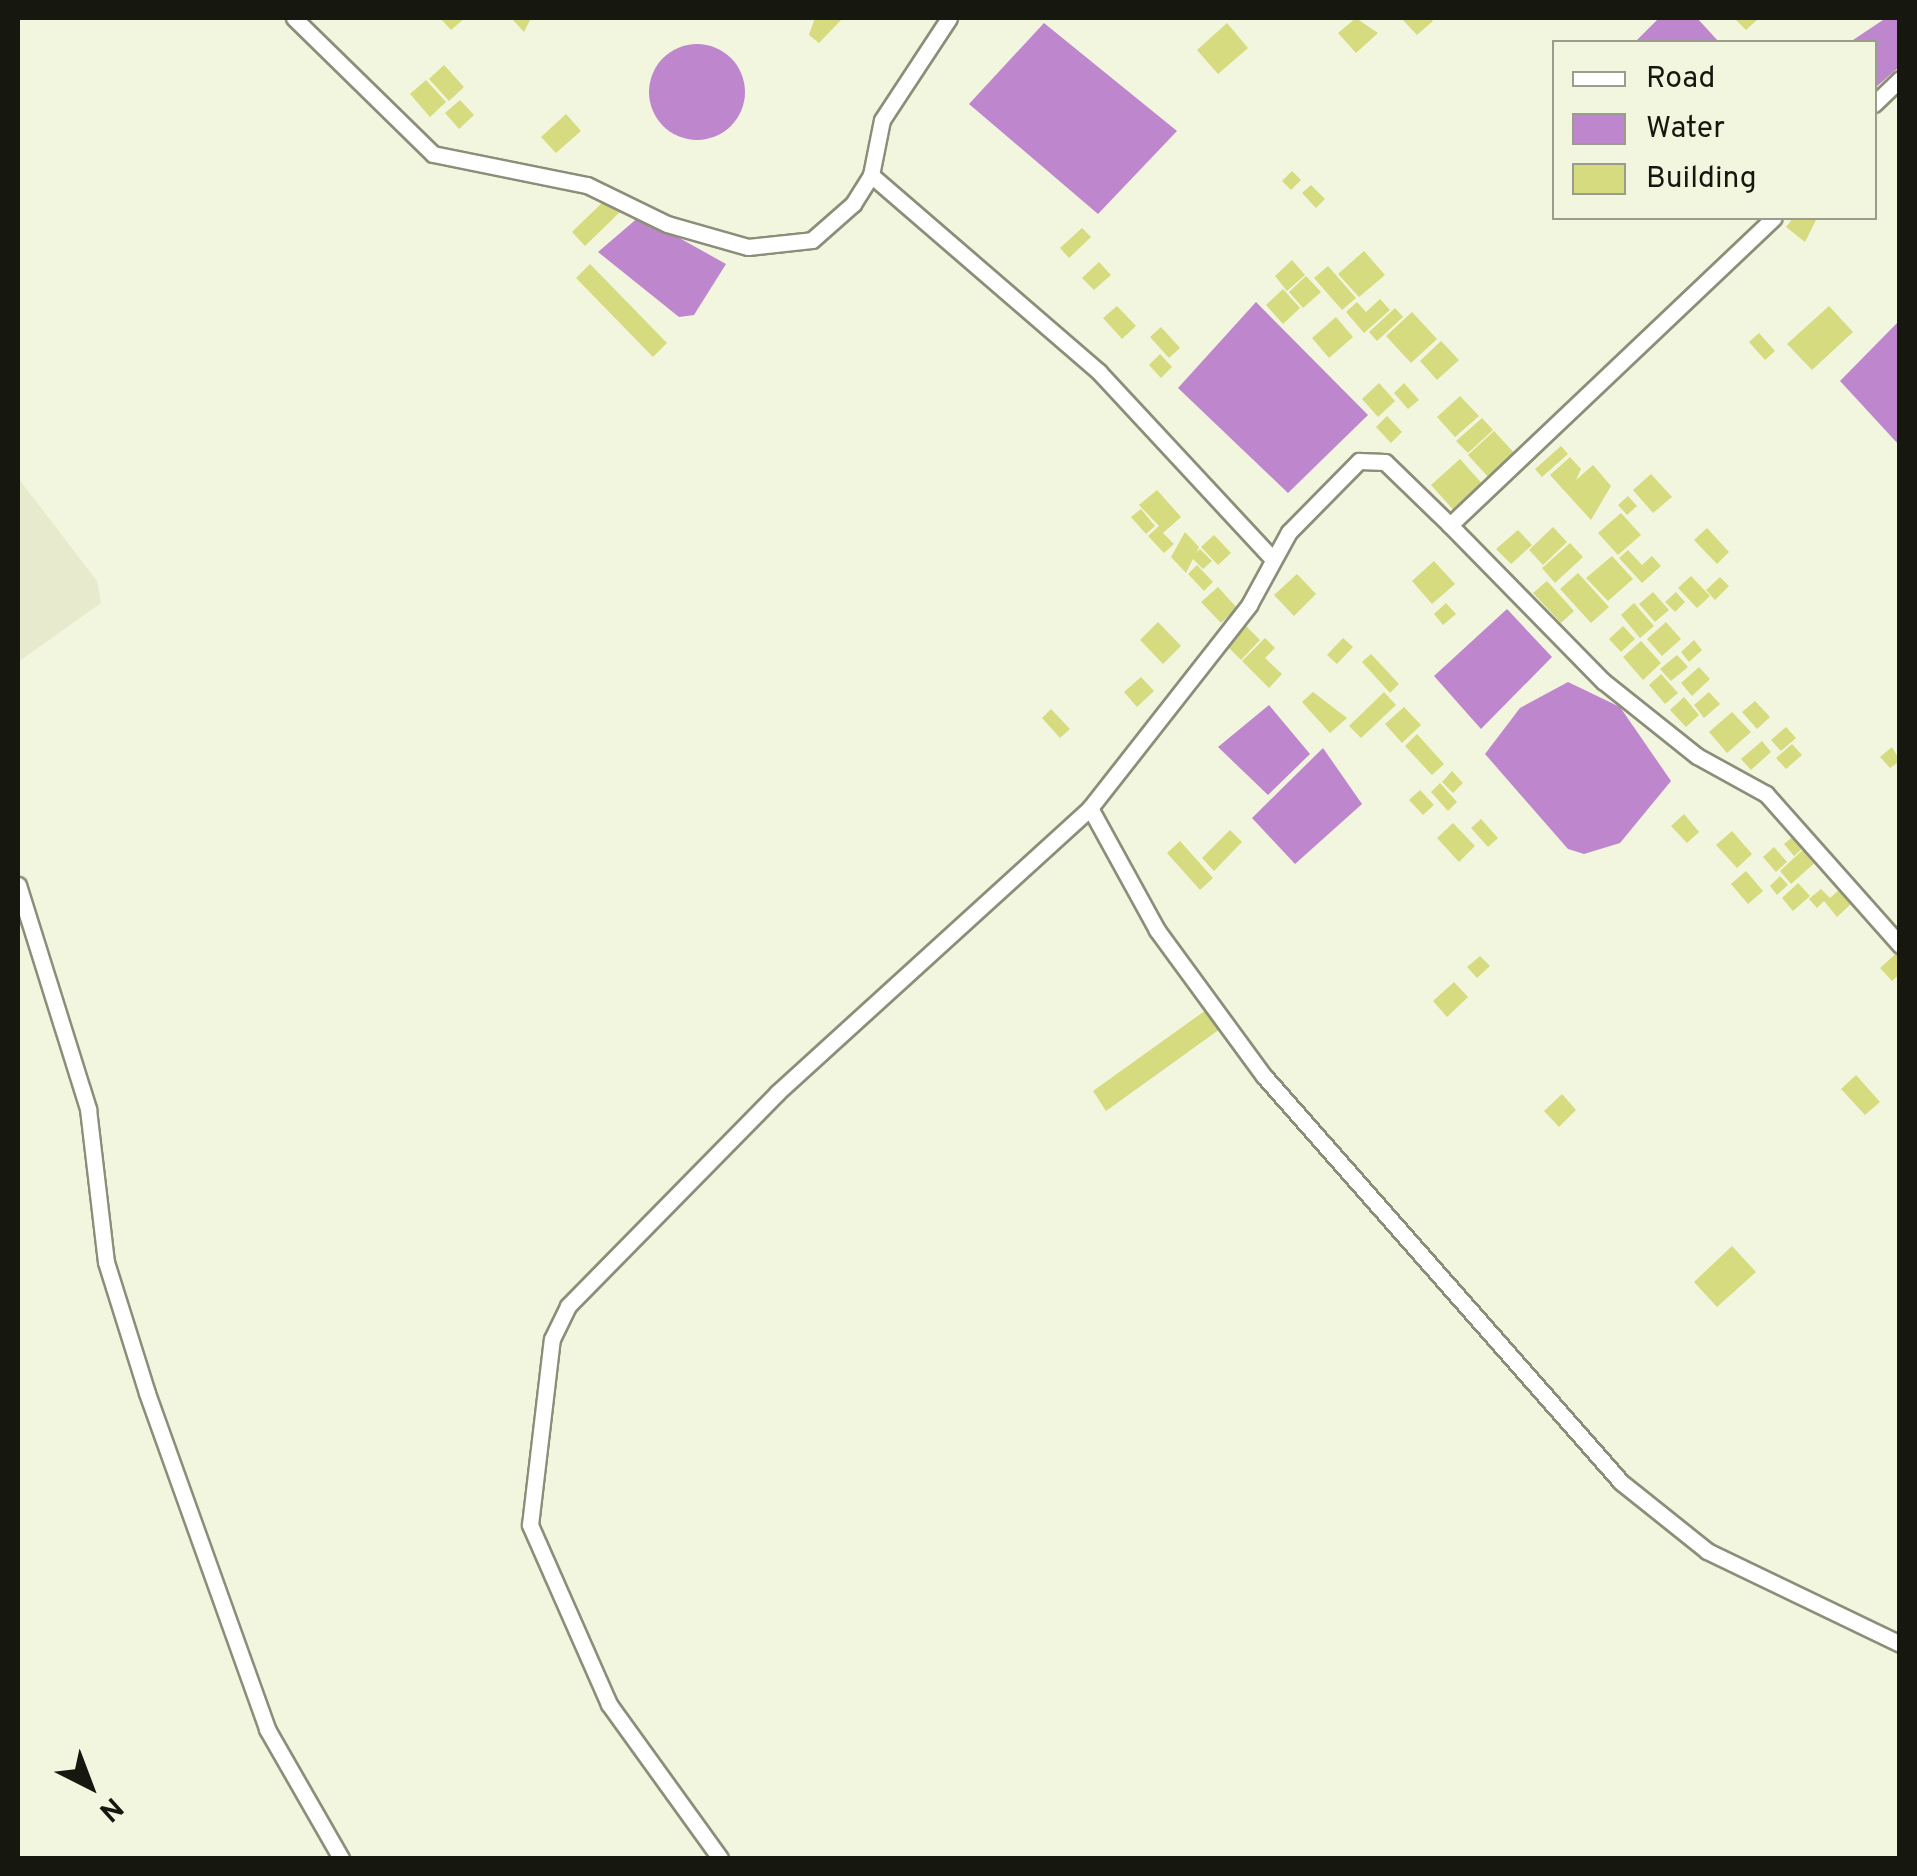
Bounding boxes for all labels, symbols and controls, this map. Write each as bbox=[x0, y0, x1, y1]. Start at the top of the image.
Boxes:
legend bbox=[1552, 40, 1877, 220]
text: Road bbox=[1646, 61, 1715, 98]
text: Water bbox=[1646, 111, 1725, 148]
text: Building bbox=[1646, 161, 1757, 198]
north arrow bbox=[40, 1736, 140, 1836]
text: N bbox=[91, 1788, 130, 1828]

